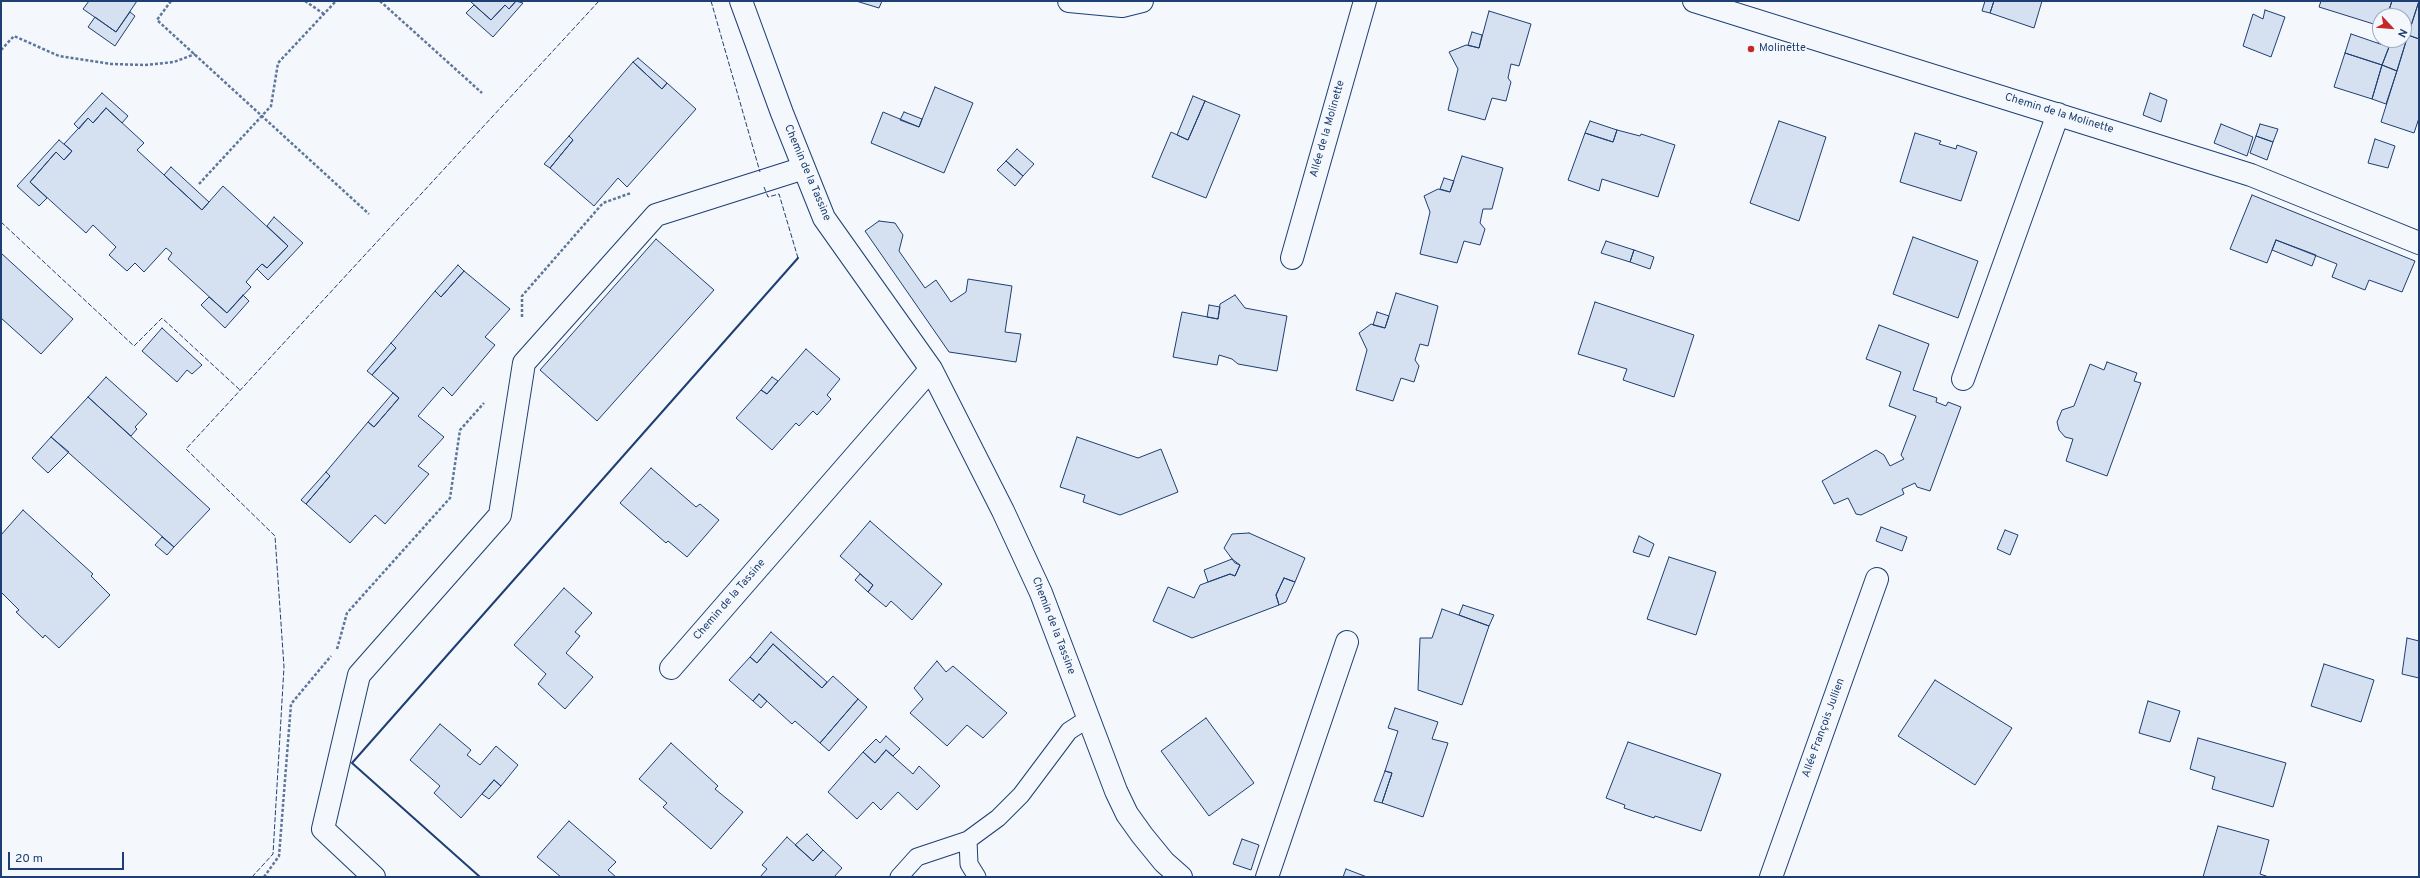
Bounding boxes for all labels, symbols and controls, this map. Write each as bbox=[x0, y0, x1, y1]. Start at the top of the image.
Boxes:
north arrow bbox=[2372, 8, 2412, 48]
text: N bbox=[2394, 26, 2410, 39]
place label: Molinette bbox=[1759, 42, 1806, 56]
marker: Molinette bbox=[1746, 44, 1756, 54]
street label: Allée de la Molinette bbox=[1308, 79, 1348, 179]
street label: Chemin de la Molinette bbox=[2003, 91, 2115, 137]
street label: Chemin de la Tassine bbox=[781, 123, 833, 223]
street label: Chemin de la Tassine bbox=[691, 557, 769, 643]
street label: Chemin de la Tassine bbox=[1028, 575, 1078, 677]
street label: Allée François Jullien bbox=[1800, 677, 1848, 779]
scale bar bbox=[10, 844, 126, 870]
text: 20 m bbox=[15, 851, 43, 867]

